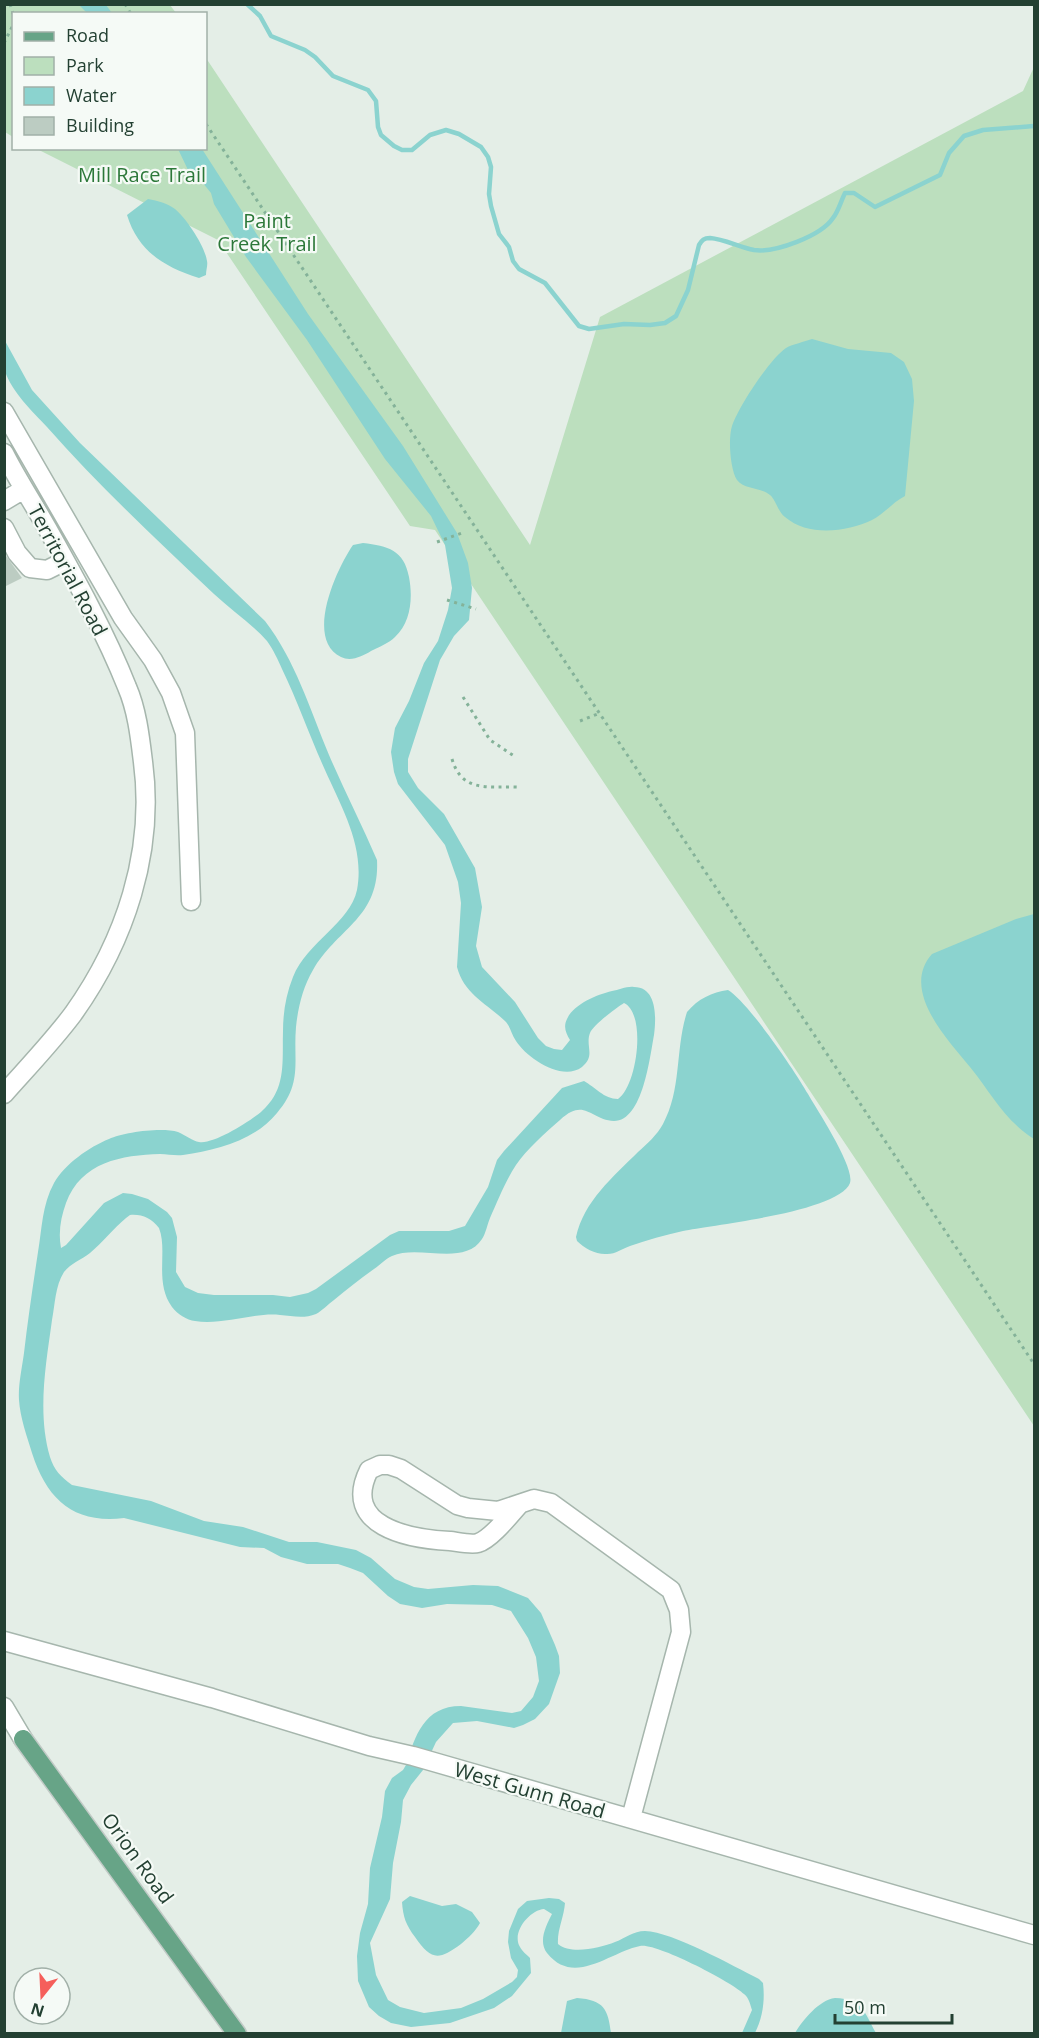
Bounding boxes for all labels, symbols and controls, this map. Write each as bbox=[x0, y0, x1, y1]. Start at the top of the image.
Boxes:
legend bbox=[12, 12, 207, 150]
text: Road bbox=[66, 23, 109, 47]
text: Park bbox=[66, 53, 104, 77]
text: Water bbox=[66, 83, 117, 107]
text: Building bbox=[66, 113, 134, 137]
park label: Mill Race Trail bbox=[78, 161, 206, 188]
park label: Paint Creek Trail bbox=[217, 207, 317, 257]
street label: Territorial Road bbox=[22, 500, 114, 640]
street label: West Gunn Road bbox=[451, 1756, 609, 1824]
street label: Orion Road bbox=[96, 1807, 180, 1909]
north arrow bbox=[12, 1966, 72, 2026]
scale bar bbox=[835, 1987, 952, 2025]
text: 50 m bbox=[844, 1995, 886, 2019]
text: N bbox=[28, 1998, 47, 2023]

